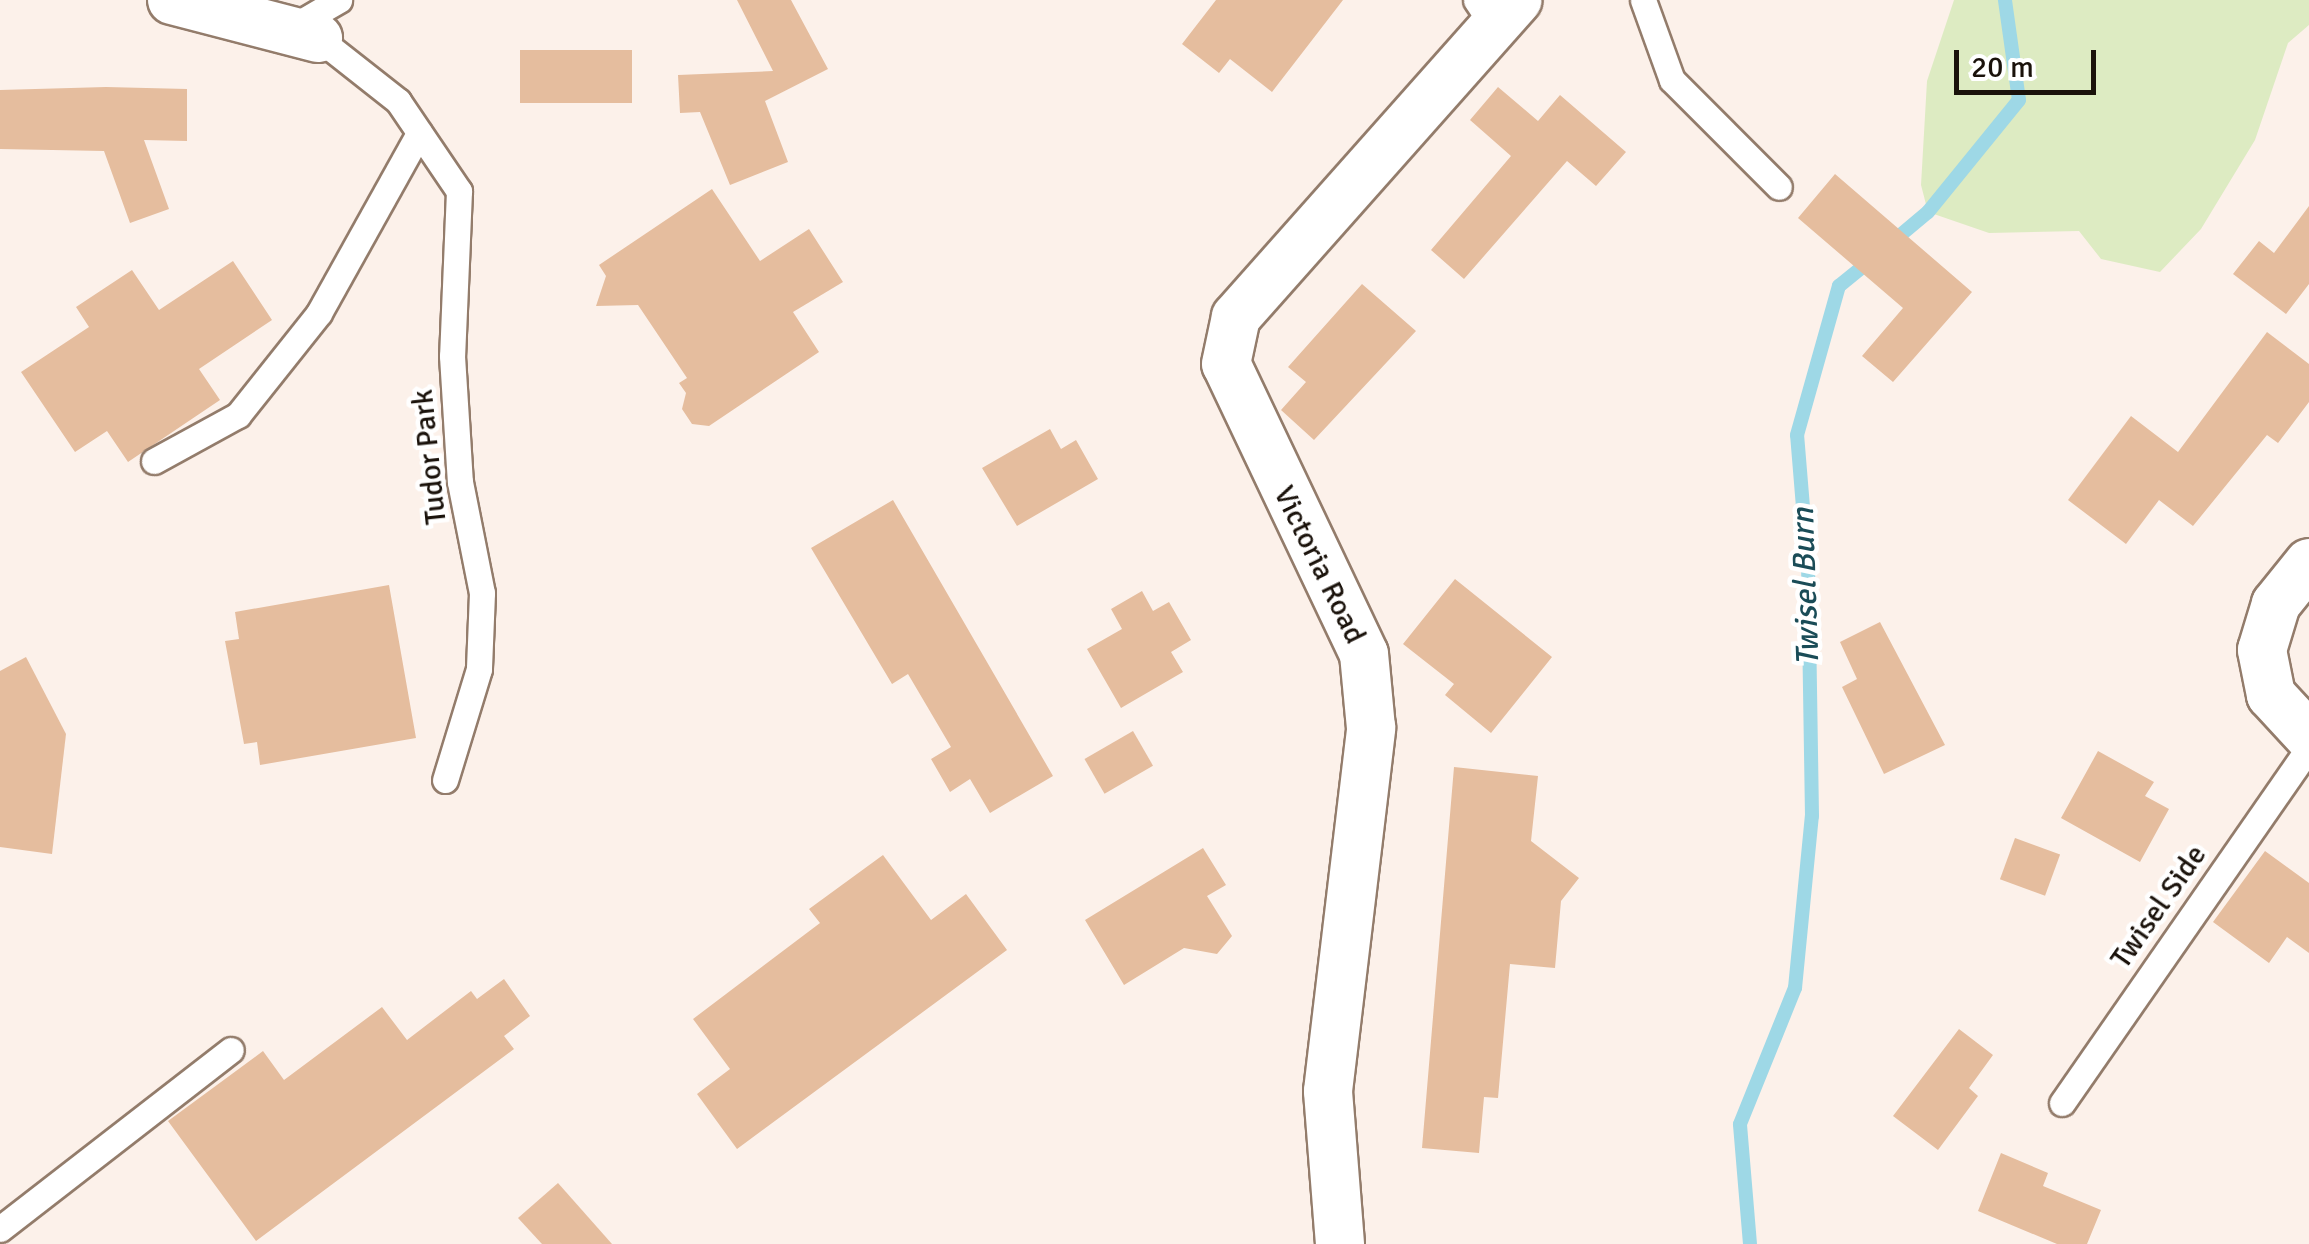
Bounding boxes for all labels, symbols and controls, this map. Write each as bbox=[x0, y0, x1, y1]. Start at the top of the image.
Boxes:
scale bar bbox=[1959, 30, 2102, 92]
text: 20 m bbox=[1971, 49, 2034, 86]
street label: Tudor Park bbox=[405, 388, 455, 526]
street label: Victoria Road bbox=[1265, 480, 1373, 650]
water label: Twisel Burn bbox=[1784, 507, 1828, 667]
street label: Twisel Side bbox=[2103, 838, 2215, 976]

